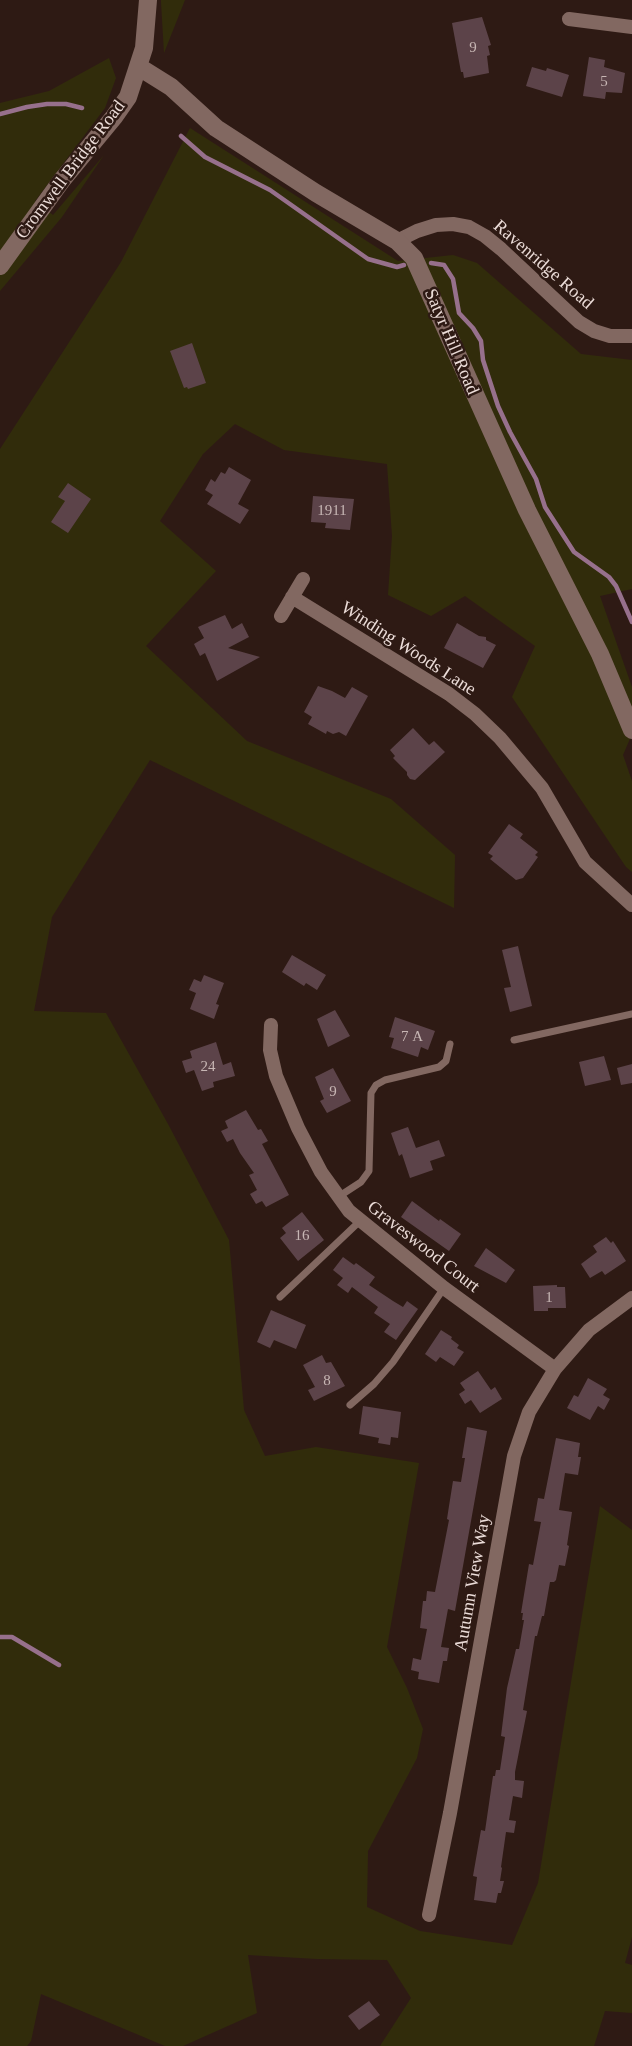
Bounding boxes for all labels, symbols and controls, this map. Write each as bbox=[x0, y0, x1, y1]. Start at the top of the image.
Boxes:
house number: 9 bbox=[469, 39, 477, 57]
house number: 5 bbox=[600, 73, 608, 91]
street label: Cromwell Bridge Road bbox=[12, 96, 130, 244]
street label: Ravenridge Road bbox=[489, 216, 597, 314]
street label: Satyr Hill Road bbox=[419, 286, 483, 398]
house number: 1911 bbox=[317, 502, 347, 520]
street label: Winding Woods Lane bbox=[336, 597, 480, 701]
house number: 7 A bbox=[401, 1028, 423, 1046]
house number: 24 bbox=[200, 1058, 216, 1076]
house number: 9 bbox=[329, 1083, 337, 1101]
street label: Graveswood Court bbox=[363, 1196, 483, 1298]
house number: 16 bbox=[294, 1227, 310, 1245]
house number: 1 bbox=[545, 1289, 553, 1307]
house number: 8 bbox=[323, 1372, 331, 1390]
street label: Autumn View Way bbox=[450, 1513, 496, 1653]

